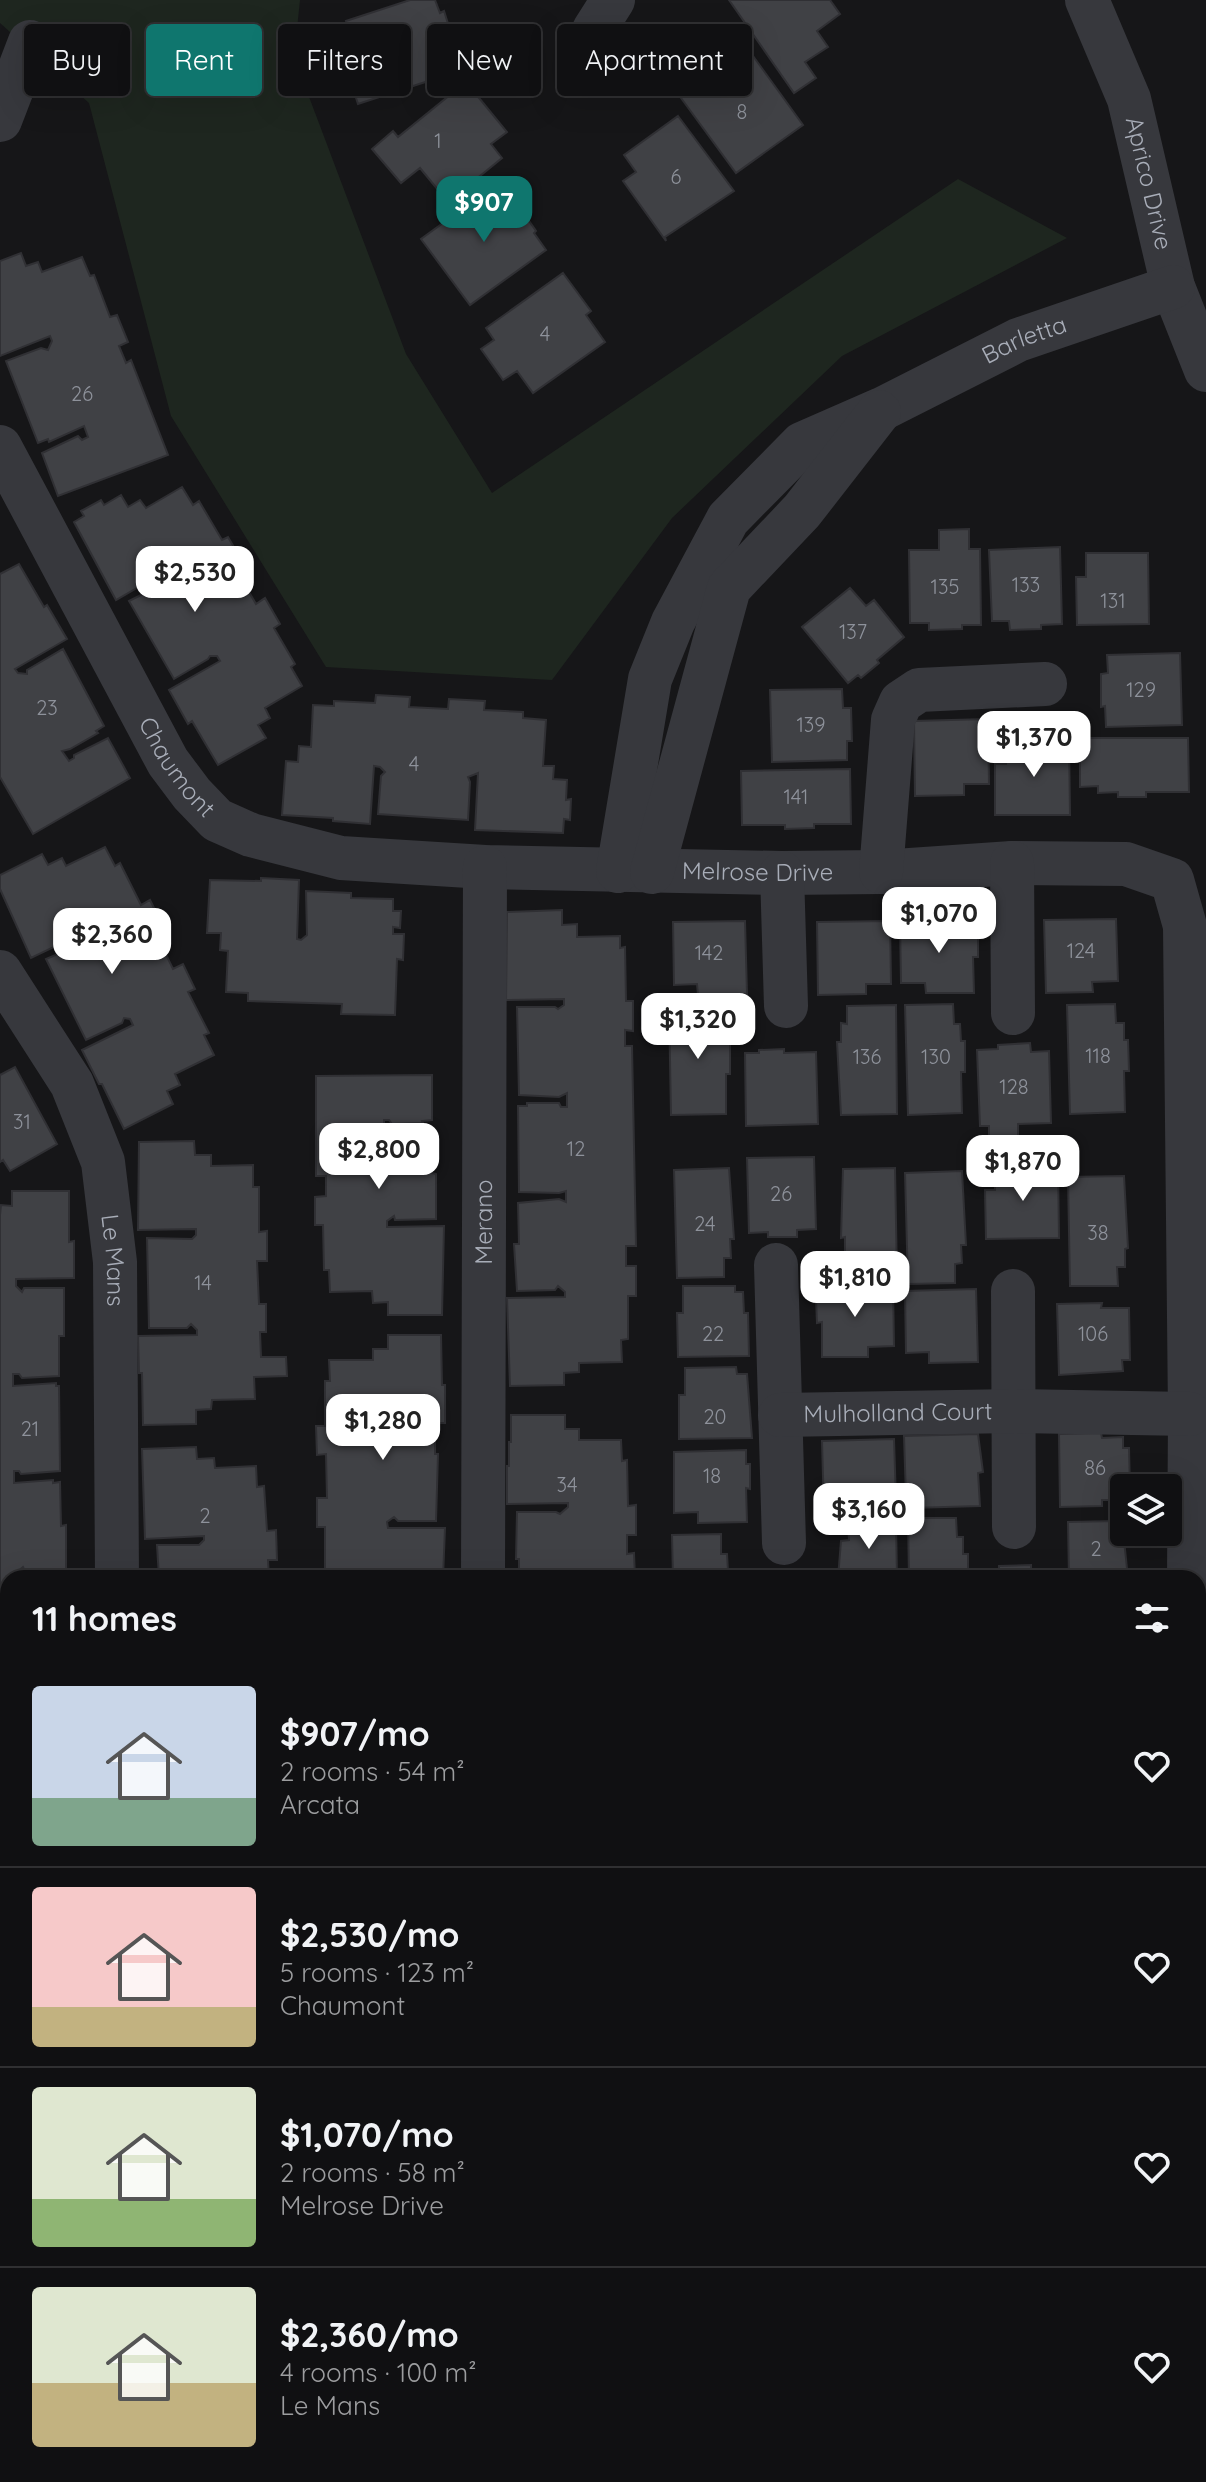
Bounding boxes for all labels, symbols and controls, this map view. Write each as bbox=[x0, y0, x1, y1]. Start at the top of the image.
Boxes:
chip: Buy bbox=[24, 24, 130, 96]
chip: Rent bbox=[146, 24, 262, 96]
chip: Filters bbox=[278, 24, 411, 96]
chip: New bbox=[427, 24, 541, 96]
chip: Apartment bbox=[557, 24, 752, 96]
house number: 8 bbox=[737, 99, 747, 124]
street label: Aprico Drive bbox=[1120, 113, 1180, 252]
house number: 1 bbox=[434, 128, 442, 153]
house number: 6 bbox=[671, 164, 682, 189]
pin: $907 bbox=[437, 176, 531, 244]
text: $907 bbox=[454, 185, 514, 218]
street label: Barletta bbox=[976, 309, 1070, 370]
house number: 4 bbox=[540, 321, 550, 346]
house number: 26 bbox=[71, 381, 93, 406]
pin: $2,530 bbox=[130, 546, 260, 614]
text: $2,530 bbox=[154, 555, 236, 588]
house number: 133 bbox=[1012, 572, 1040, 597]
house number: 135 bbox=[931, 574, 959, 599]
house number: 131 bbox=[1100, 588, 1126, 613]
house number: 137 bbox=[839, 619, 867, 644]
house number: 129 bbox=[1126, 677, 1156, 702]
house number: 23 bbox=[36, 695, 58, 720]
street label: Chaumont bbox=[133, 711, 222, 823]
pin: $1,370 bbox=[969, 711, 1099, 779]
house number: 139 bbox=[796, 712, 826, 737]
text: $1,370 bbox=[996, 720, 1073, 753]
house number: 4 bbox=[409, 751, 419, 776]
house number: 141 bbox=[784, 784, 808, 809]
street label: Melrose Drive bbox=[682, 855, 833, 887]
pin: $1,070 bbox=[874, 887, 1004, 955]
text: $1,070 bbox=[900, 896, 978, 929]
pin: $2,360 bbox=[47, 908, 177, 976]
text: $2,360 bbox=[71, 917, 153, 950]
house number: 124 bbox=[1067, 938, 1095, 963]
house number: 142 bbox=[695, 940, 723, 965]
pin: $1,320 bbox=[633, 993, 763, 1061]
text: $1,320 bbox=[659, 1002, 737, 1035]
house number: 118 bbox=[1085, 1043, 1111, 1068]
house number: 136 bbox=[853, 1044, 882, 1069]
house number: 130 bbox=[921, 1044, 951, 1069]
house number: 128 bbox=[999, 1074, 1029, 1099]
house number: 31 bbox=[13, 1109, 31, 1134]
pin: $2,800 bbox=[314, 1123, 444, 1191]
text: $2,800 bbox=[337, 1132, 421, 1165]
pin: $1,870 bbox=[958, 1135, 1088, 1203]
house number: 12 bbox=[567, 1136, 585, 1161]
text: $1,870 bbox=[984, 1144, 1062, 1177]
street label: Merano bbox=[468, 1179, 498, 1265]
house number: 26 bbox=[770, 1181, 792, 1206]
house number: 24 bbox=[694, 1211, 716, 1236]
street label: Le Mans bbox=[95, 1212, 131, 1307]
house number: 38 bbox=[1087, 1220, 1109, 1245]
pin: $1,810 bbox=[790, 1251, 920, 1319]
text: $1,810 bbox=[818, 1260, 892, 1293]
house number: 14 bbox=[194, 1270, 212, 1295]
house number: 22 bbox=[702, 1321, 724, 1346]
house number: 106 bbox=[1078, 1321, 1108, 1346]
pin: $1,280 bbox=[318, 1394, 448, 1462]
street label: Mulholland Court bbox=[803, 1395, 993, 1429]
text: $1,280 bbox=[344, 1403, 422, 1436]
house number: 20 bbox=[704, 1404, 726, 1429]
house number: 21 bbox=[21, 1416, 39, 1441]
house number: 86 bbox=[1084, 1455, 1106, 1480]
house number: 18 bbox=[703, 1463, 721, 1488]
house number: 34 bbox=[556, 1472, 578, 1497]
map controls bbox=[1110, 1474, 1182, 1546]
button: layers bbox=[1110, 1474, 1182, 1546]
pin: $3,160 bbox=[804, 1483, 934, 1551]
text: $3,160 bbox=[831, 1492, 907, 1525]
house number: 2 bbox=[199, 1503, 211, 1528]
house number: 2 bbox=[1090, 1536, 1102, 1561]
icon: filters bbox=[1130, 1596, 1174, 1640]
text: 11 homes bbox=[32, 1597, 177, 1640]
text: $907/mo bbox=[280, 1712, 430, 1755]
icon: home bbox=[96, 1718, 192, 1814]
icon: heart bbox=[1130, 1744, 1174, 1788]
text: 2 rooms · 54 m² bbox=[280, 1755, 464, 1788]
text: Arcata bbox=[280, 1788, 360, 1821]
text: $2,530/mo bbox=[280, 1913, 460, 1956]
icon: home bbox=[96, 1919, 192, 2015]
icon: heart bbox=[1130, 1945, 1174, 1989]
text: 5 rooms · 123 m² bbox=[280, 1956, 474, 1989]
text: Chaumont bbox=[280, 1989, 405, 2022]
text: $1,070/mo bbox=[280, 2113, 454, 2156]
icon: home bbox=[96, 2119, 192, 2215]
icon: heart bbox=[1130, 2145, 1174, 2189]
text: 2 rooms · 58 m² bbox=[280, 2156, 465, 2189]
text: Melrose Drive bbox=[280, 2189, 444, 2222]
text: $2,360/mo bbox=[280, 2313, 459, 2356]
icon: home bbox=[96, 2319, 192, 2415]
icon: heart bbox=[1130, 2345, 1174, 2389]
text: 4 rooms · 100 m² bbox=[280, 2356, 476, 2389]
text: Le Mans bbox=[280, 2389, 380, 2422]

